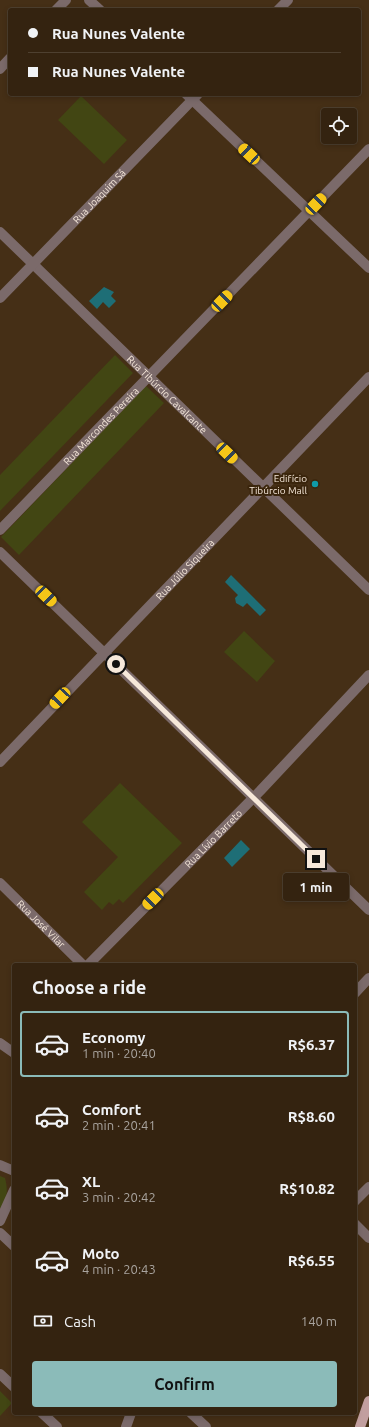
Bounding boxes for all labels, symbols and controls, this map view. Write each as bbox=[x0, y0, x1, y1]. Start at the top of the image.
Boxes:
text: Rua Nunes Valente bbox=[52, 25, 185, 42]
text: Rua Nunes Valente bbox=[52, 63, 185, 80]
map controls bbox=[321, 108, 357, 144]
button: locate bbox=[321, 108, 357, 144]
car bbox=[236, 141, 262, 167]
street label: Rua Joaquim Sá bbox=[71, 167, 128, 226]
car bbox=[303, 191, 329, 217]
car bbox=[209, 288, 235, 314]
street label: Rua Tibúrcio Cavalcante bbox=[125, 353, 209, 436]
street label: Rua Marcondes Pereira bbox=[61, 385, 141, 467]
car bbox=[214, 440, 240, 466]
place label: Edifício Tibúrcio Mall bbox=[249, 473, 307, 496]
marker: Edifício Tibúrcio Mall bbox=[310, 479, 320, 489]
street label: Rua Júlio Siqueira bbox=[154, 537, 217, 602]
car bbox=[33, 583, 59, 609]
route start bbox=[107, 655, 125, 673]
car bbox=[47, 685, 73, 711]
street label: Rua Lívio Barreto bbox=[183, 807, 244, 870]
route end bbox=[307, 850, 325, 868]
callout: 1 min bbox=[283, 873, 349, 901]
text: 1 min bbox=[300, 880, 332, 894]
car bbox=[140, 886, 166, 912]
street label: Rua José Vilar bbox=[15, 898, 67, 950]
text: Choose a ride bbox=[32, 977, 146, 997]
icon: car bbox=[34, 1026, 70, 1062]
text: Economy bbox=[82, 1029, 146, 1046]
text: R$6.37 bbox=[288, 1036, 335, 1053]
text: 1 min · 20:40 bbox=[82, 1046, 156, 1060]
icon: car bbox=[34, 1098, 70, 1134]
text: Comfort bbox=[82, 1101, 141, 1118]
text: R$8.60 bbox=[288, 1108, 335, 1125]
text: 2 min · 20:41 bbox=[82, 1118, 156, 1132]
icon: car bbox=[34, 1170, 70, 1206]
text: XL bbox=[82, 1173, 100, 1190]
text: R$10.82 bbox=[279, 1180, 335, 1197]
text: 3 min · 20:42 bbox=[82, 1190, 156, 1204]
icon: car bbox=[34, 1242, 70, 1278]
text: Moto bbox=[82, 1245, 120, 1262]
text: R$6.55 bbox=[288, 1252, 335, 1269]
text: 4 min · 20:43 bbox=[82, 1262, 156, 1276]
icon: cash bbox=[32, 1310, 54, 1332]
text: Cash bbox=[64, 1313, 96, 1330]
text: 140 m bbox=[301, 1314, 337, 1328]
button: Confirm bbox=[32, 1361, 337, 1407]

